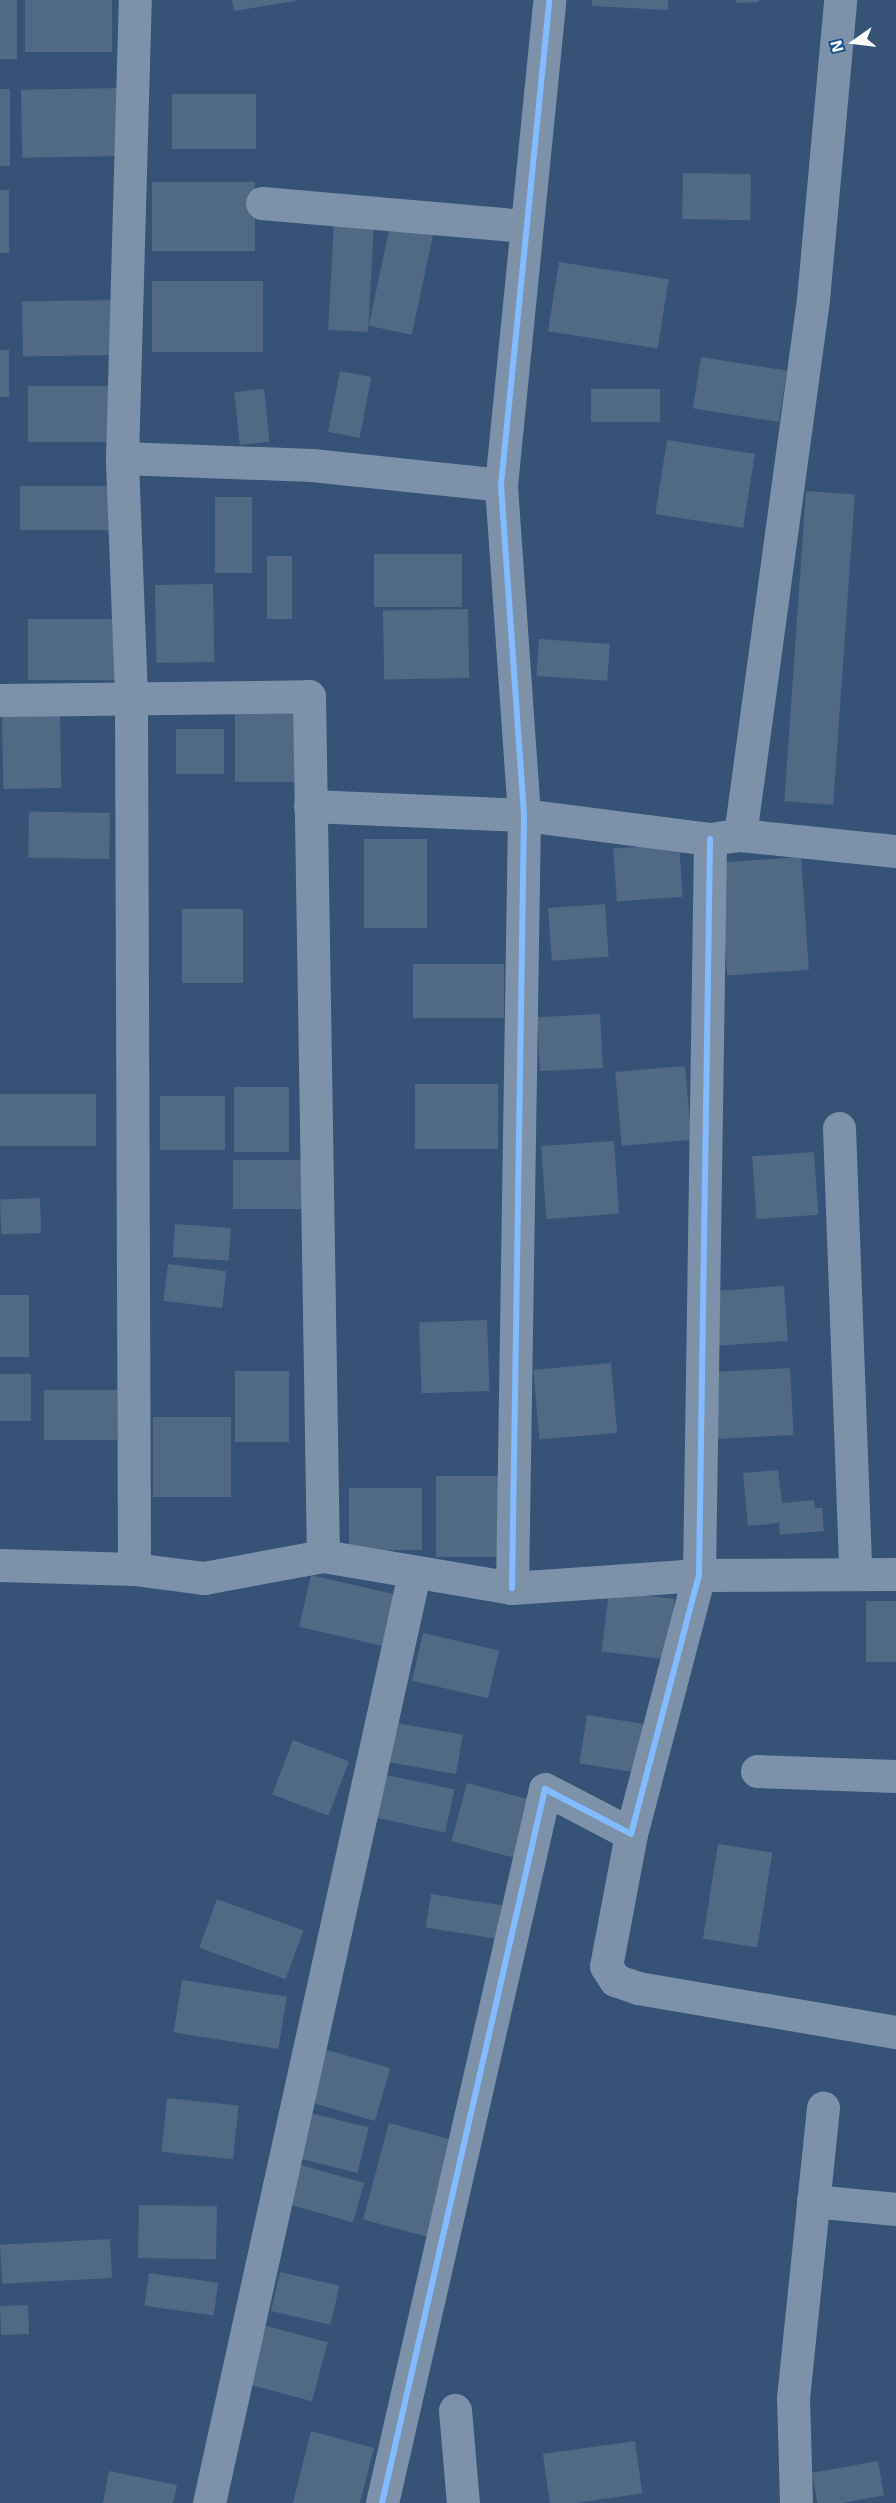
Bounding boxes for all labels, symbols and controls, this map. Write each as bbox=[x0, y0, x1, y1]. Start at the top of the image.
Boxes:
north arrow bbox=[824, 12, 884, 72]
text: N bbox=[825, 39, 847, 54]

